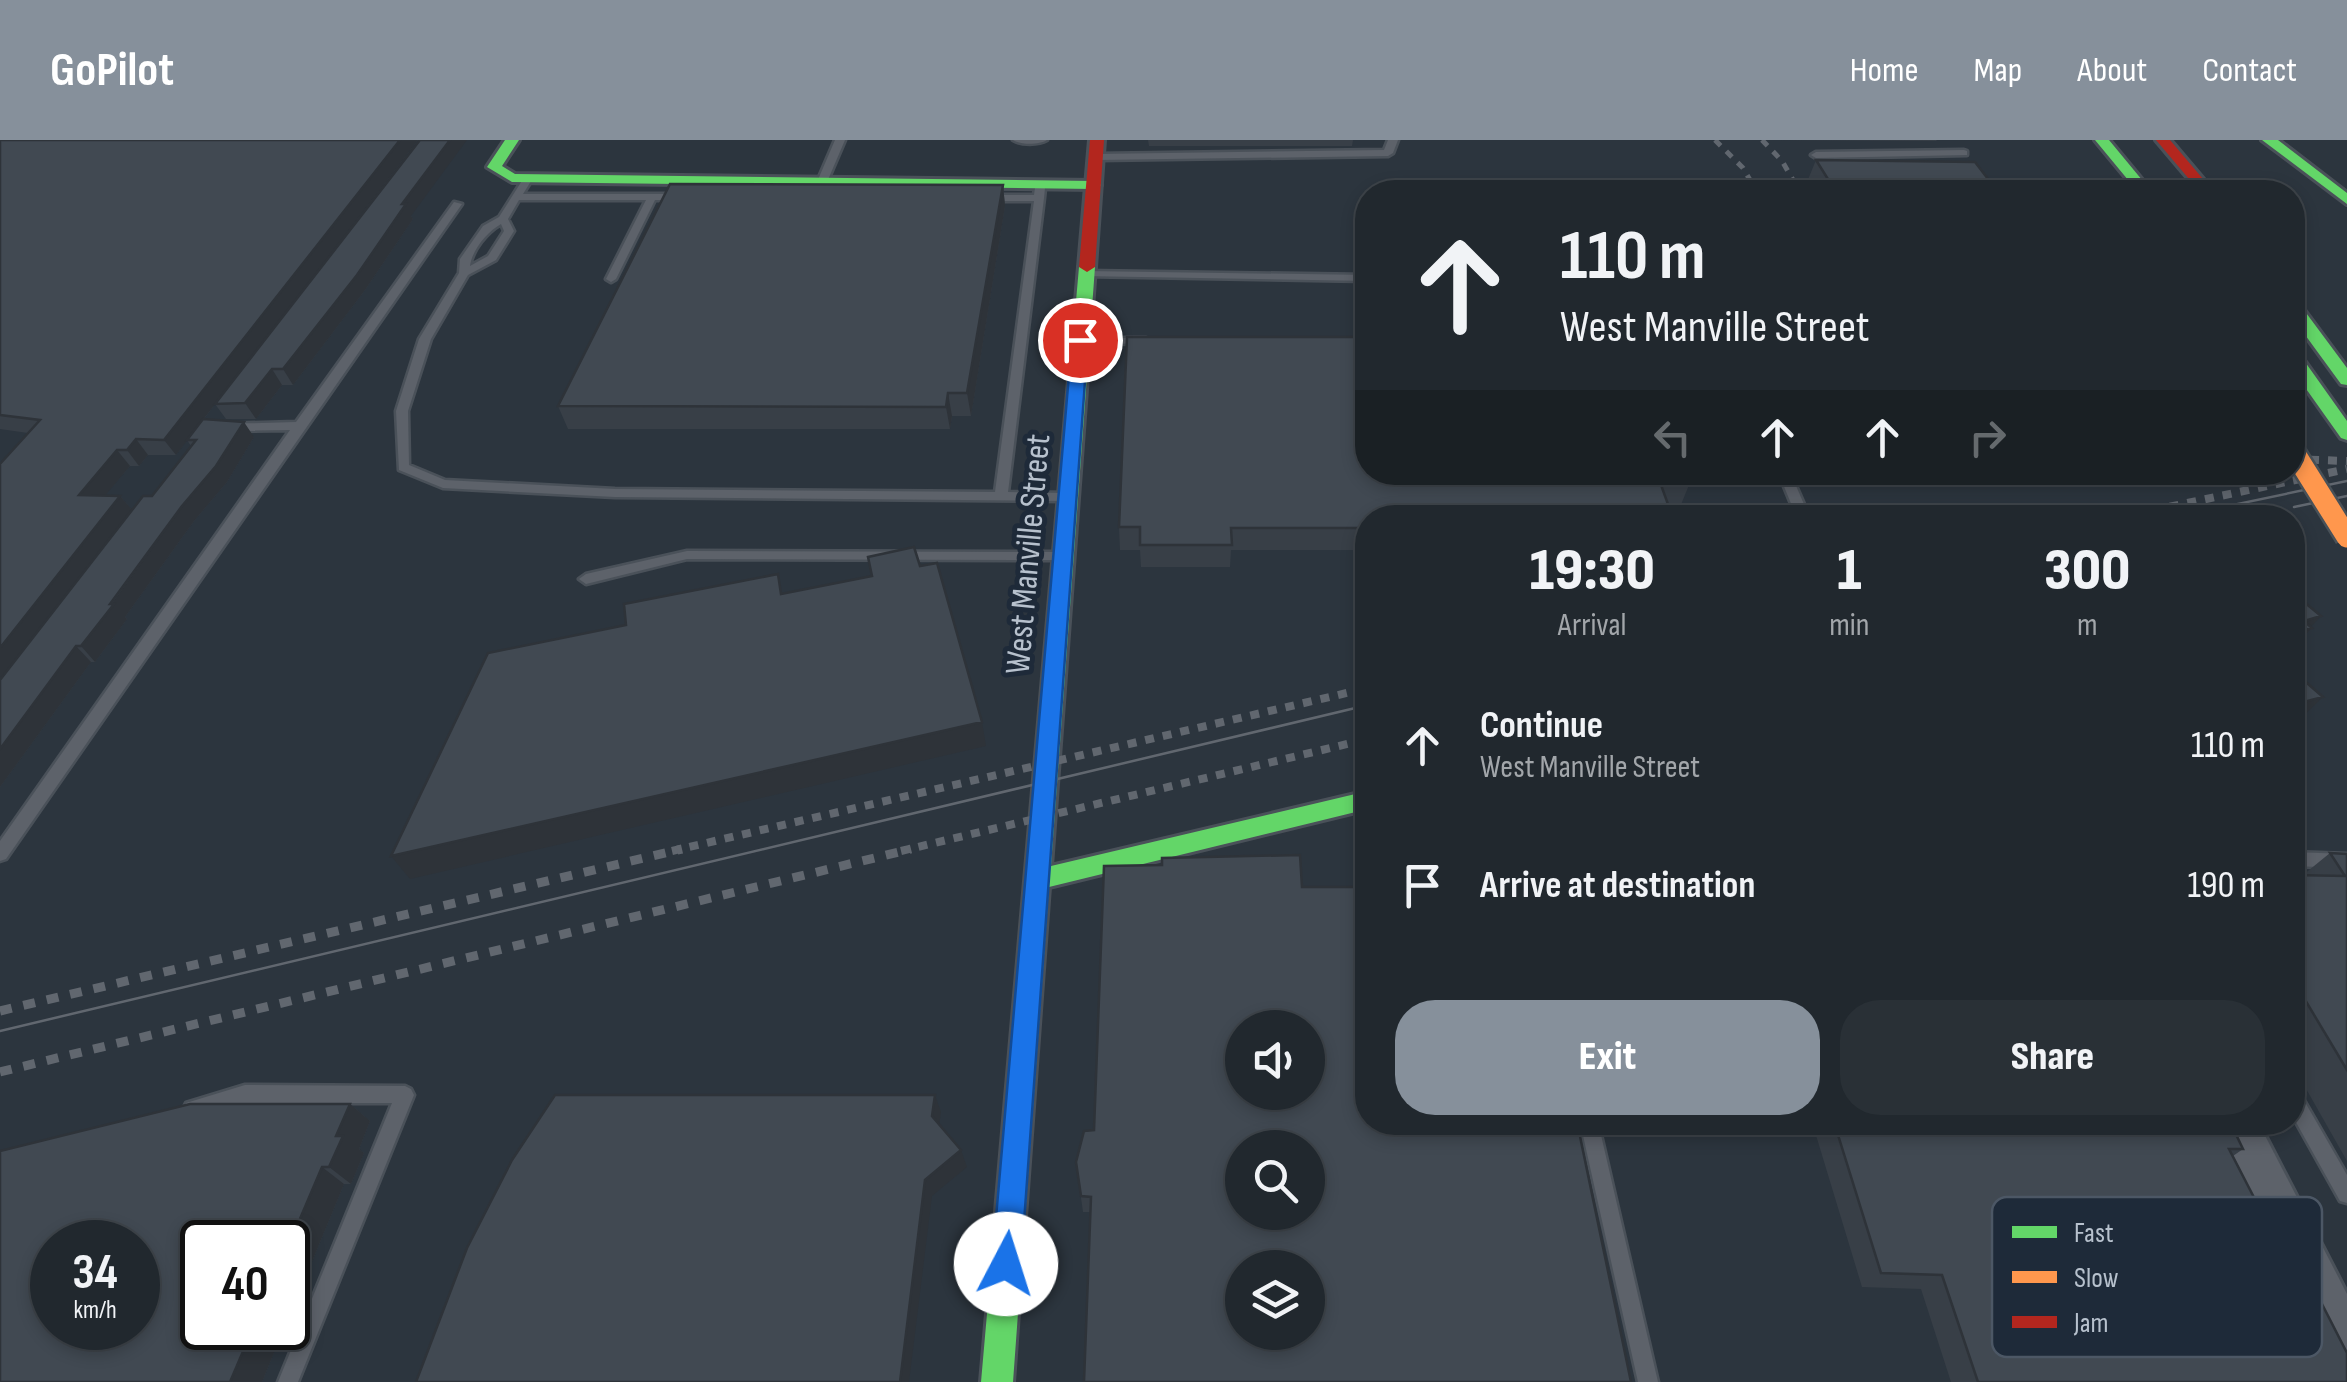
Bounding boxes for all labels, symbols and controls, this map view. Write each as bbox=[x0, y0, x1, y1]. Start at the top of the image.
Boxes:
text: GoPilot bbox=[50, 42, 174, 99]
text: Home bbox=[1850, 49, 1919, 92]
text: Map bbox=[1974, 49, 2022, 92]
text: About bbox=[2077, 49, 2147, 92]
text: Contact bbox=[2202, 49, 2297, 92]
text: 110 m bbox=[1560, 215, 1706, 299]
icon: ahead bbox=[1395, 220, 1525, 350]
pin bbox=[1038, 298, 1123, 383]
text: West Manville Street bbox=[1560, 300, 1870, 355]
icon: arrive bbox=[1053, 313, 1108, 368]
icon: left bbox=[1645, 410, 1700, 465]
icon: ahead bbox=[1750, 410, 1805, 465]
icon: ahead bbox=[1855, 410, 1910, 465]
icon: right bbox=[1960, 410, 2015, 465]
street label: West Manville Street bbox=[997, 432, 1060, 676]
text: 19:30 bbox=[1530, 535, 1655, 607]
text: 1 bbox=[1837, 535, 1862, 607]
text: 300 bbox=[2044, 535, 2130, 607]
text: Arrival bbox=[1558, 606, 1627, 645]
text: min bbox=[1829, 606, 1869, 645]
text: m bbox=[2077, 606, 2097, 645]
text: Continue bbox=[1480, 703, 1603, 748]
icon: ahead bbox=[1395, 718, 1450, 773]
text: 110 m bbox=[2191, 723, 2265, 768]
text: West Manville Street bbox=[1480, 748, 1700, 787]
icon: arrive bbox=[1395, 858, 1450, 913]
text: Arrive at destination bbox=[1480, 863, 1755, 908]
text: 190 m bbox=[2187, 863, 2265, 908]
button: Exit bbox=[1395, 1000, 1820, 1115]
button: Share bbox=[1840, 1000, 2265, 1115]
map controls bbox=[1225, 1010, 1325, 1350]
button: sound bbox=[1225, 1010, 1325, 1110]
button: search bbox=[1225, 1130, 1325, 1230]
legend bbox=[1992, 1197, 2322, 1357]
position arrow bbox=[954, 1212, 1058, 1316]
text: Fast bbox=[2074, 1217, 2113, 1250]
speed limit sign: 40 bbox=[180, 1220, 310, 1350]
text: 34 bbox=[72, 1243, 118, 1303]
button: layers bbox=[1225, 1250, 1325, 1350]
text: Slow bbox=[2074, 1262, 2119, 1295]
text: km/h bbox=[73, 1295, 117, 1326]
text: Jam bbox=[2073, 1307, 2109, 1340]

